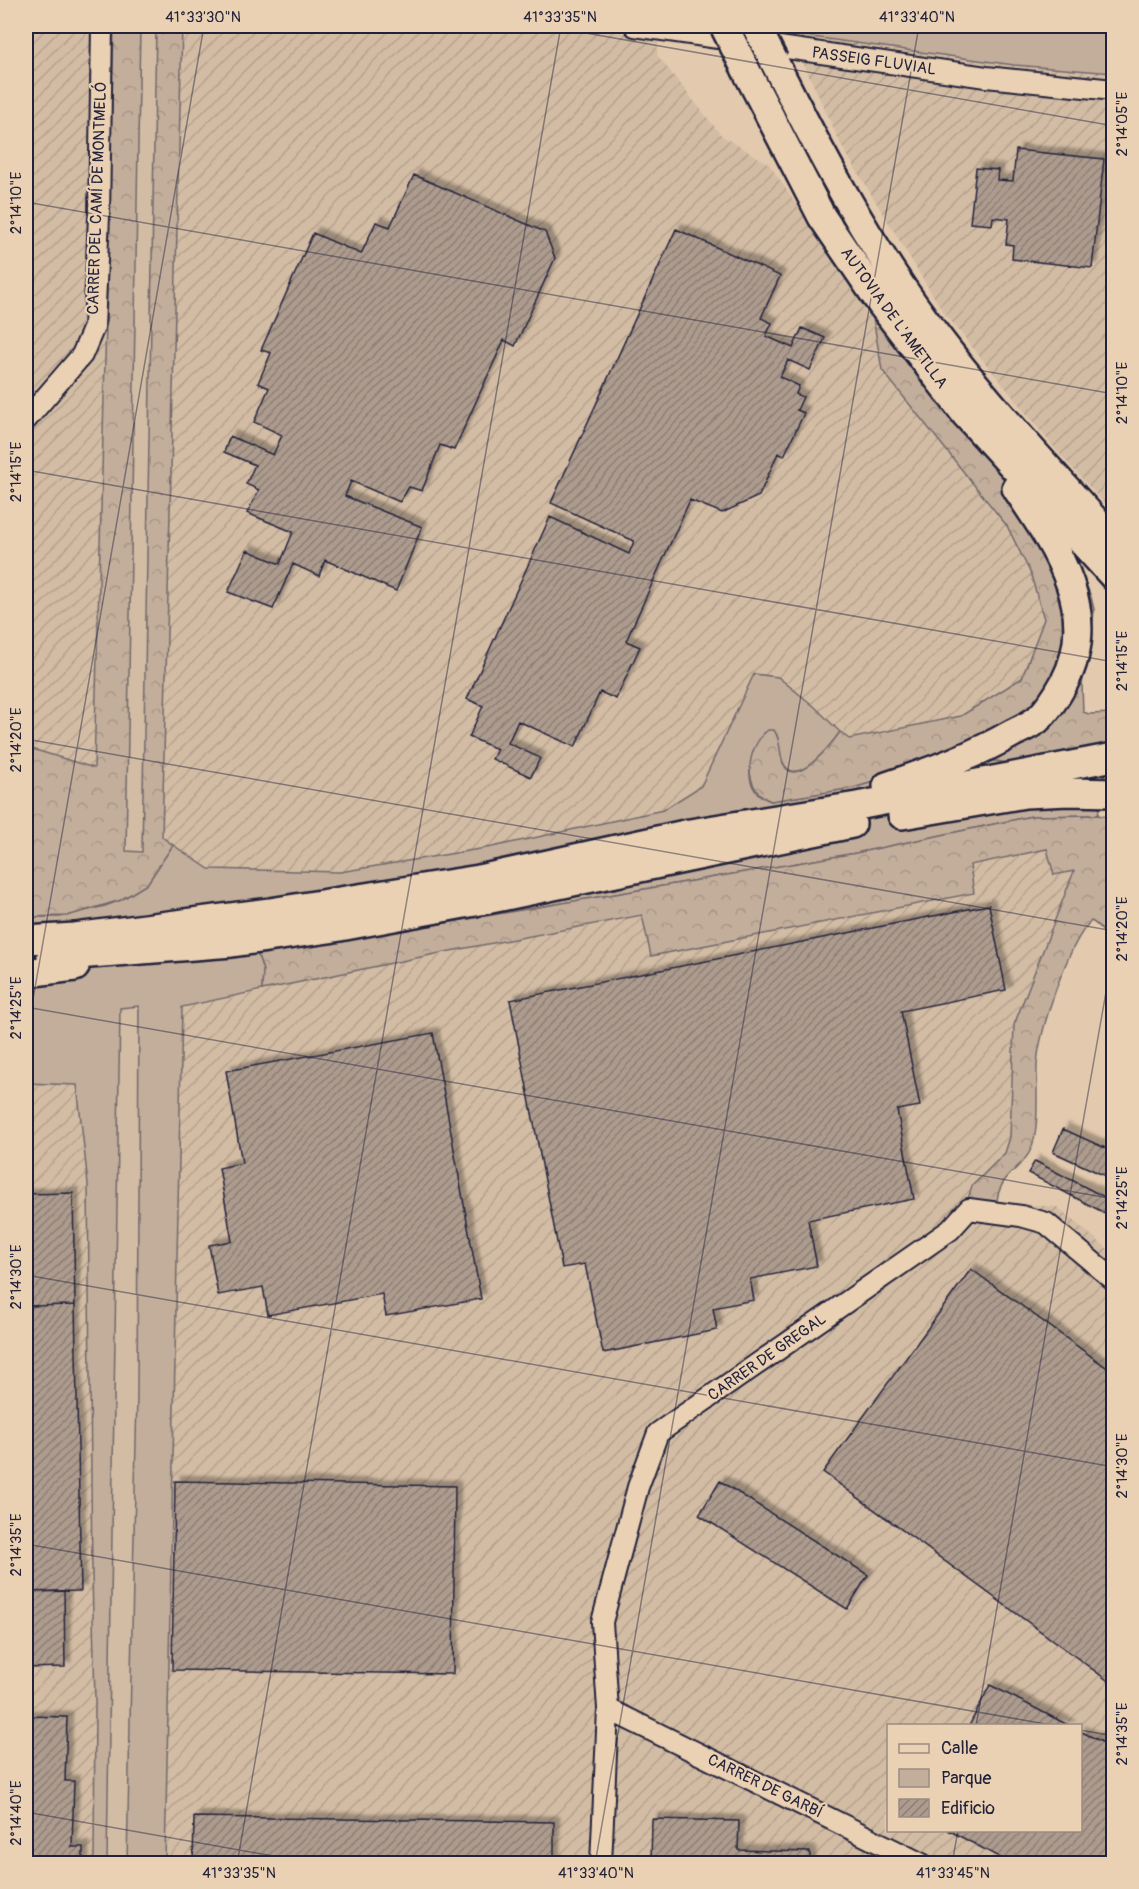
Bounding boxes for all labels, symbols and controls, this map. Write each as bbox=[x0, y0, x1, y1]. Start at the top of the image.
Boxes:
text: 41°33'30"N bbox=[165, 8, 241, 27]
text: 41°33'35"N bbox=[523, 8, 597, 27]
text: 41°33'40"N bbox=[879, 8, 955, 27]
street label: PASSEIG FLUVIAL bbox=[810, 42, 938, 80]
street label: CARRER DEL CAMÍ DE MONTMELÓ bbox=[82, 81, 111, 315]
text: 2°14'05"E bbox=[1113, 91, 1132, 156]
text: 2°14'10"E bbox=[7, 172, 26, 234]
street label: AUTOVIA DE L'AMETLLA bbox=[836, 244, 952, 392]
text: 2°14'10"E bbox=[1113, 362, 1132, 424]
text: 2°14'15"E bbox=[7, 442, 26, 502]
text: 2°14'15"E bbox=[1113, 631, 1132, 691]
text: 2°14'20"E bbox=[7, 707, 26, 773]
text: 2°14'20"E bbox=[1113, 896, 1132, 962]
text: 2°14'25"E bbox=[7, 976, 26, 1039]
text: 2°14'25"E bbox=[1113, 1166, 1132, 1229]
text: 2°14'30"E bbox=[7, 1244, 26, 1310]
street label: CARRER DE GREGAL bbox=[704, 1309, 830, 1405]
text: 2°14'30"E bbox=[1113, 1433, 1132, 1499]
text: 2°14'35"E bbox=[7, 1513, 26, 1576]
text: 2°14'35"E bbox=[1113, 1702, 1132, 1765]
legend bbox=[887, 1724, 1082, 1832]
text: Calle bbox=[941, 1737, 978, 1760]
street label: CARRER DE GARBÍ bbox=[704, 1750, 826, 1823]
text: Parque bbox=[941, 1767, 991, 1790]
text: 2°14'40"E bbox=[7, 1780, 26, 1846]
text: Edificio bbox=[941, 1797, 995, 1820]
text: 41°33'35"N bbox=[202, 1864, 276, 1883]
text: 41°33'40"N bbox=[558, 1864, 634, 1883]
text: 41°33'45"N bbox=[916, 1864, 990, 1883]

